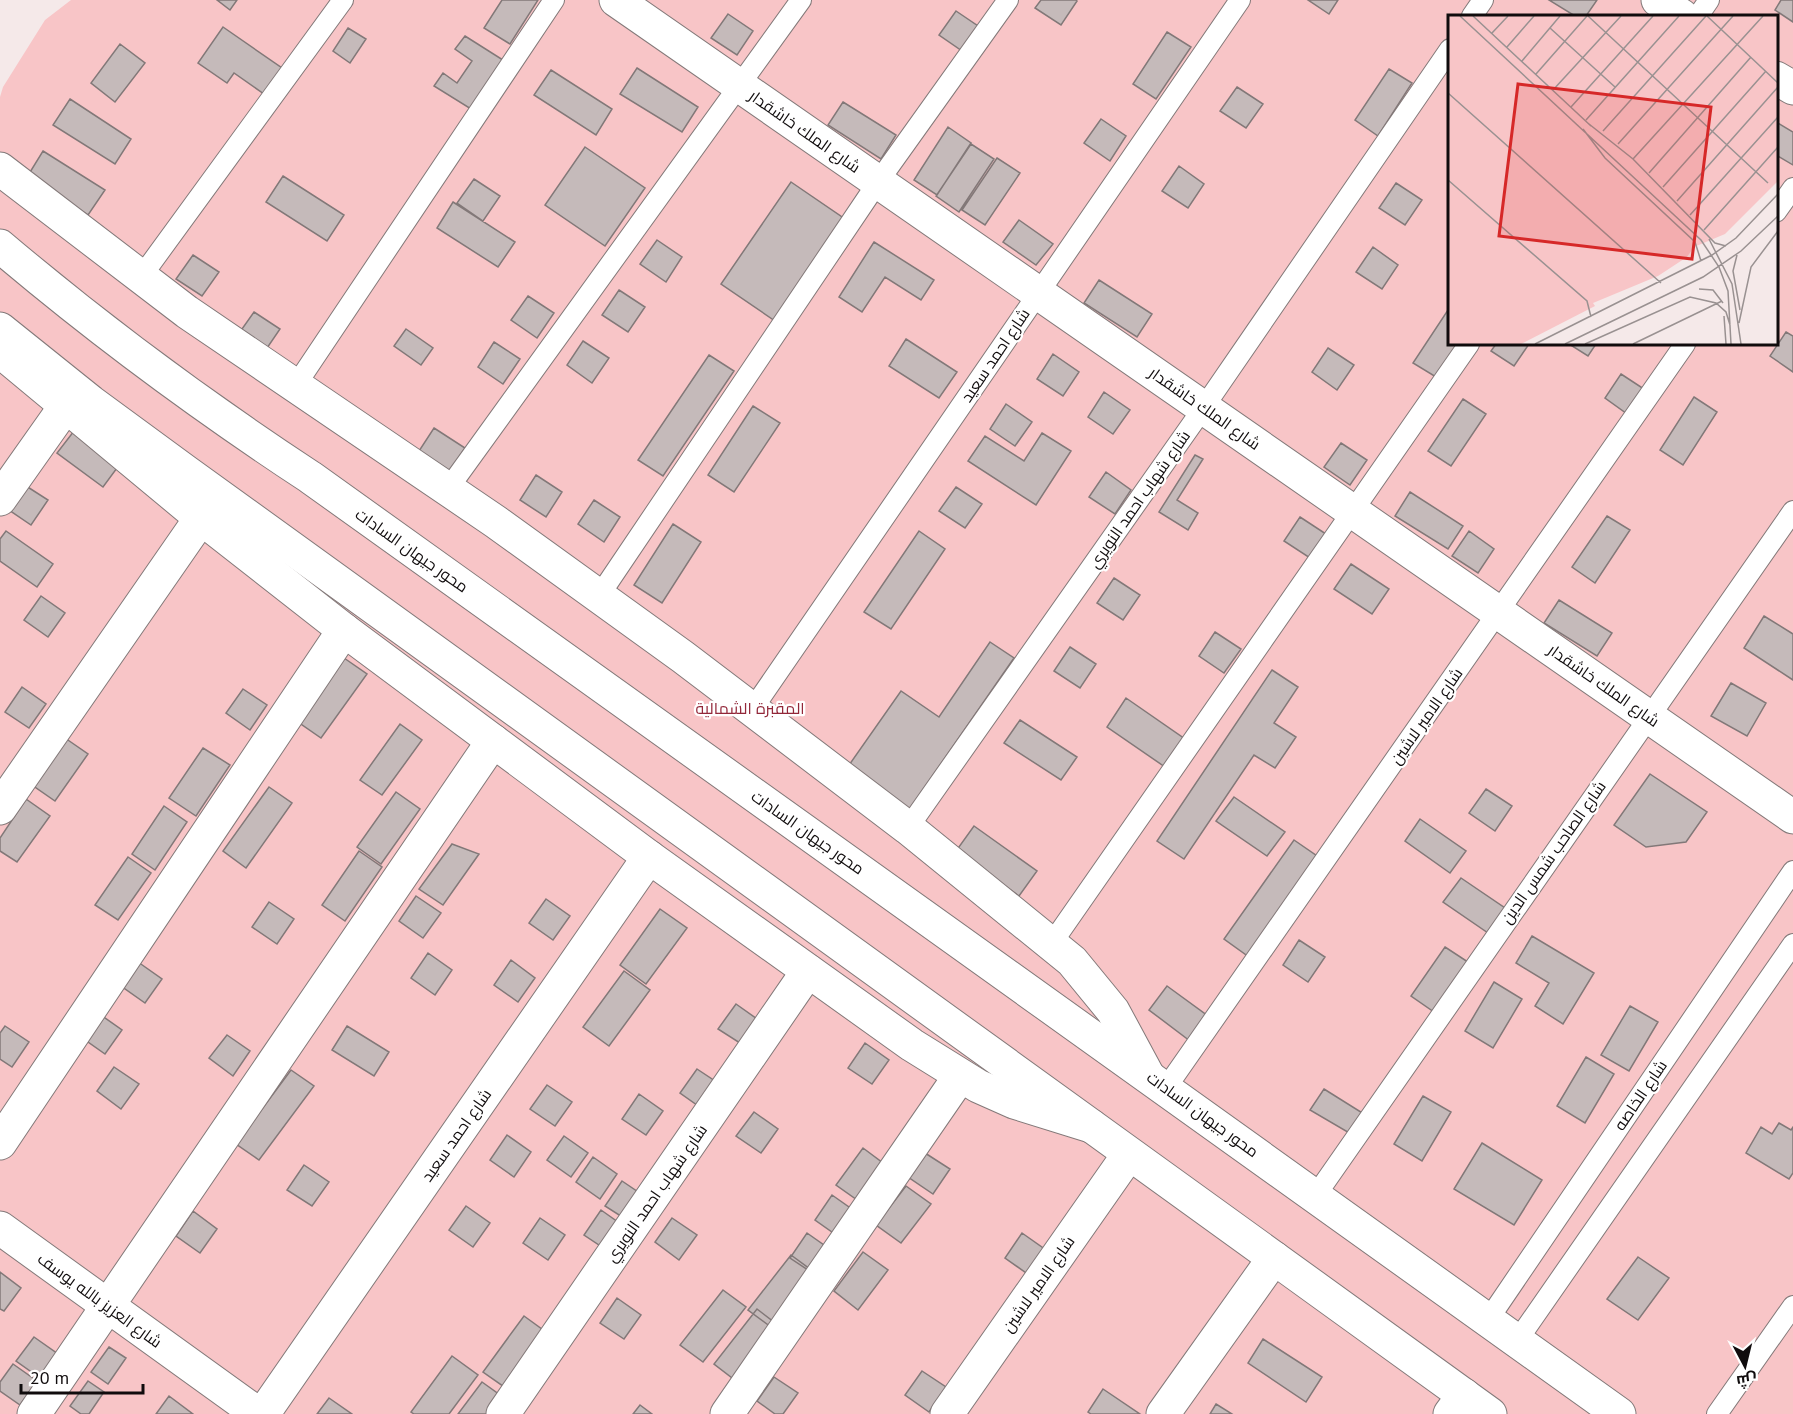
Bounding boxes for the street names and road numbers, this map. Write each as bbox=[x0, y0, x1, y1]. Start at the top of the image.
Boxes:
street label: شارع الملك خاشقدار bbox=[744, 85, 864, 178]
street label: شارع احمد سعيد bbox=[956, 304, 1035, 407]
street label: شارع الملك خاشقدار bbox=[1144, 362, 1264, 455]
street label: شارع شهاب احمد النويري bbox=[1084, 426, 1197, 574]
street label: محور جيهان السادات bbox=[351, 504, 472, 597]
street label: شارع الملك خاشقدار bbox=[1543, 639, 1663, 732]
street label: شارع الامير لاشين bbox=[1385, 664, 1468, 769]
street label: شارع الصاحب شمس الدين bbox=[1496, 777, 1611, 928]
street label: محور جيهان السادات bbox=[747, 786, 868, 879]
street label: شارع الخاصه bbox=[1609, 1056, 1673, 1135]
street label: محور جيهان السادات bbox=[1143, 1067, 1263, 1162]
street label: شارع احمد سعيد bbox=[417, 1085, 497, 1186]
street label: شارع شهاب احمد النويري bbox=[601, 1120, 714, 1268]
street label: شارع الامير لاشين bbox=[997, 1232, 1080, 1337]
street label: شارع العزيز بالله يوسف bbox=[33, 1248, 166, 1354]

